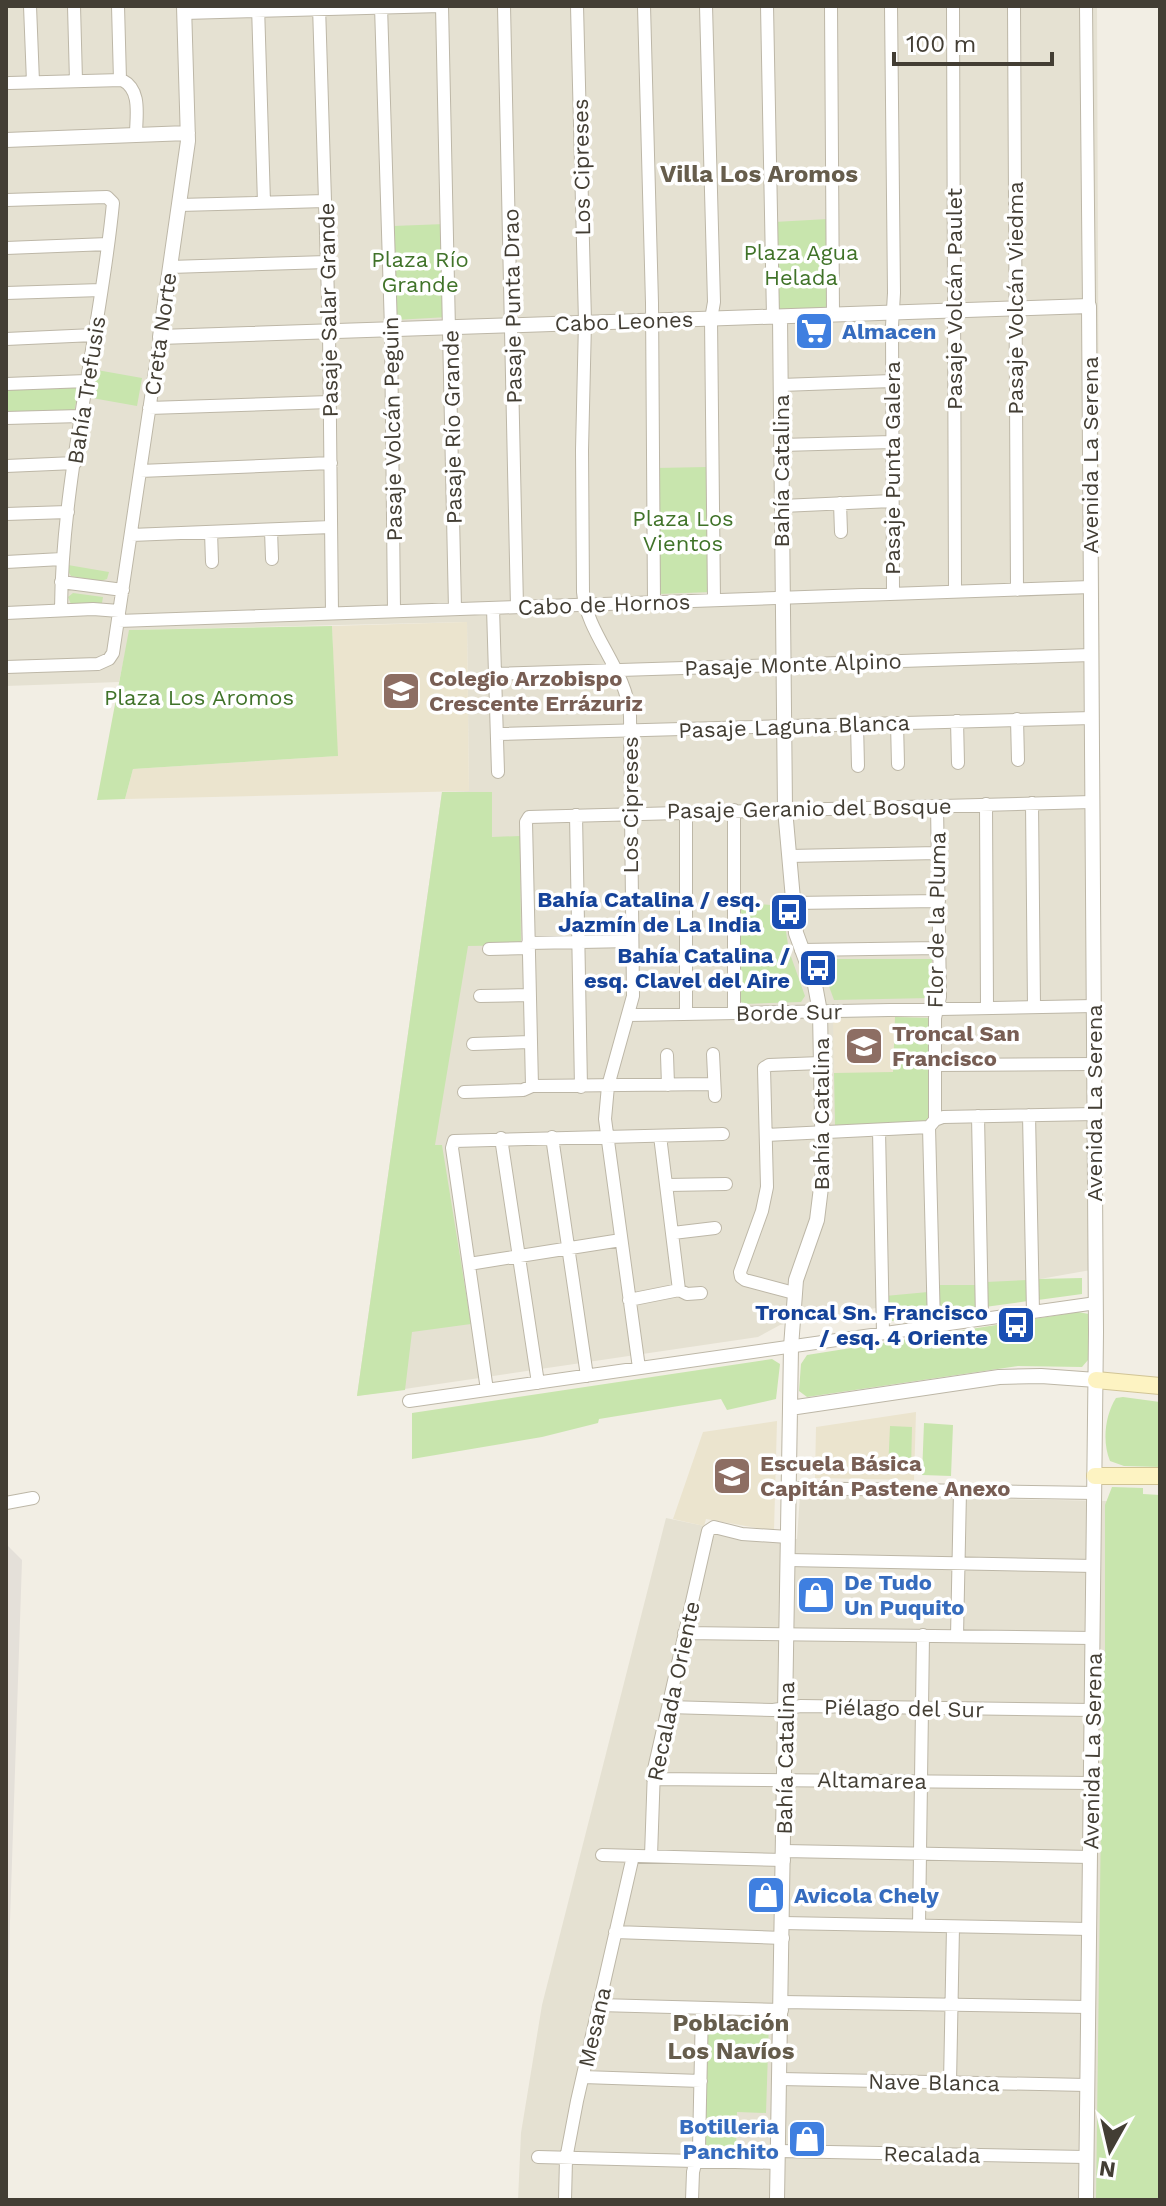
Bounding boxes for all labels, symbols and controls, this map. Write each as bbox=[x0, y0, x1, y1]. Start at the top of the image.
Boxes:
scale bar bbox=[894, 16, 1052, 66]
text: 100 m bbox=[906, 30, 976, 58]
street label: Los Cipreses bbox=[568, 98, 595, 236]
district label: Villa Los Aromos bbox=[660, 160, 858, 188]
street label: Pasaje Volcán Viedma bbox=[1003, 181, 1028, 415]
street label: Pasaje Volcán Paulet bbox=[942, 188, 967, 410]
street label: Pasaje Salar Grande bbox=[314, 202, 343, 418]
street label: Pasaje Punta Drao bbox=[498, 208, 527, 404]
park label: Plaza Agua Helada bbox=[743, 240, 859, 290]
park label: Plaza Río Grande bbox=[371, 247, 469, 297]
street label: Creta Norte bbox=[139, 271, 182, 397]
street label: Cabo Leones bbox=[554, 307, 694, 336]
supermarket icon: Almacen bbox=[793, 310, 835, 352]
street label: Bahía Trefusis bbox=[62, 314, 111, 466]
street label: Pasaje Volcán Peguin bbox=[378, 316, 407, 542]
place label: Almacen bbox=[842, 319, 936, 344]
street label: Pasaje Río Grande bbox=[438, 330, 467, 524]
street label: Avenida La Serena bbox=[1078, 356, 1103, 554]
street label: Pasaje Punta Galera bbox=[880, 361, 905, 575]
street label: Bahía Catalina bbox=[769, 394, 794, 548]
park label: Plaza Los Vientos bbox=[632, 506, 734, 556]
street label: Cabo de Hornos bbox=[517, 589, 691, 620]
street label: Pasaje Monte Alpino bbox=[684, 648, 902, 681]
place label: Colegio Arzobispo Crescente Errázuriz bbox=[429, 666, 643, 716]
school or university icon: Colegio Arzobispo Crescente Errázuriz bbox=[380, 670, 422, 712]
park label: Plaza Los Aromos bbox=[104, 685, 294, 710]
street label: Pasaje Laguna Blanca bbox=[678, 710, 910, 743]
street label: Los Cipreses bbox=[618, 736, 643, 874]
street label: Pasaje Geranio del Bosque bbox=[666, 794, 952, 823]
street label: Flor de la Pluma bbox=[922, 831, 951, 1009]
place label: Bahía Catalina / esq. Jazmín de La India bbox=[537, 887, 761, 937]
bus stop icon: Bahía Catalina / esq. Jazmín de La India bbox=[768, 891, 810, 933]
place label: Bahía Catalina / esq. Clavel del Aire bbox=[584, 943, 790, 993]
bus stop icon: Bahía Catalina / esq. Clavel del Aire bbox=[797, 947, 839, 989]
street label: Borde Sur bbox=[735, 999, 843, 1026]
street label: Avenida La Serena bbox=[1082, 1004, 1107, 1202]
place label: Troncal San Francisco bbox=[892, 1021, 1020, 1071]
school or university icon: Troncal San Francisco bbox=[843, 1025, 885, 1067]
street label: Bahía Catalina bbox=[809, 1037, 834, 1191]
place label: Troncal Sn. Francisco / esq. 4 Oriente bbox=[755, 1300, 988, 1350]
bus stop icon: Troncal Sn. Francisco / esq. 4 Oriente bbox=[995, 1304, 1037, 1346]
place label: Escuela Básica Capitán Pastene Anexo bbox=[760, 1451, 1010, 1501]
school or university icon: Escuela Básica Capitán Pastene Anexo bbox=[711, 1455, 753, 1497]
place label: De Tudo Un Puquito bbox=[844, 1570, 964, 1620]
shop icon: De Tudo Un Puquito bbox=[795, 1574, 837, 1616]
street label: Recalada Oriente bbox=[642, 1599, 705, 1783]
street label: Avenida La Serena bbox=[1078, 1652, 1107, 1850]
street label: Bahía Catalina bbox=[772, 1681, 799, 1835]
street label: Piélago del Sur bbox=[824, 1695, 984, 1722]
street label: Altamarea bbox=[817, 1767, 927, 1794]
shop icon: Avicola Chely bbox=[745, 1874, 787, 1916]
place label: Avicola Chely bbox=[794, 1883, 940, 1908]
street label: Mesana bbox=[573, 1985, 616, 2070]
district label: Población Los Navíos bbox=[667, 2009, 795, 2065]
street label: Nave Blanca bbox=[868, 2069, 1000, 2096]
north arrow bbox=[1070, 2110, 1150, 2190]
place label: Botilleria Panchito bbox=[679, 2114, 779, 2164]
shop icon: Botilleria Panchito bbox=[786, 2118, 828, 2160]
street label: Recalada bbox=[883, 2141, 981, 2168]
text: N bbox=[1097, 2156, 1117, 2183]

